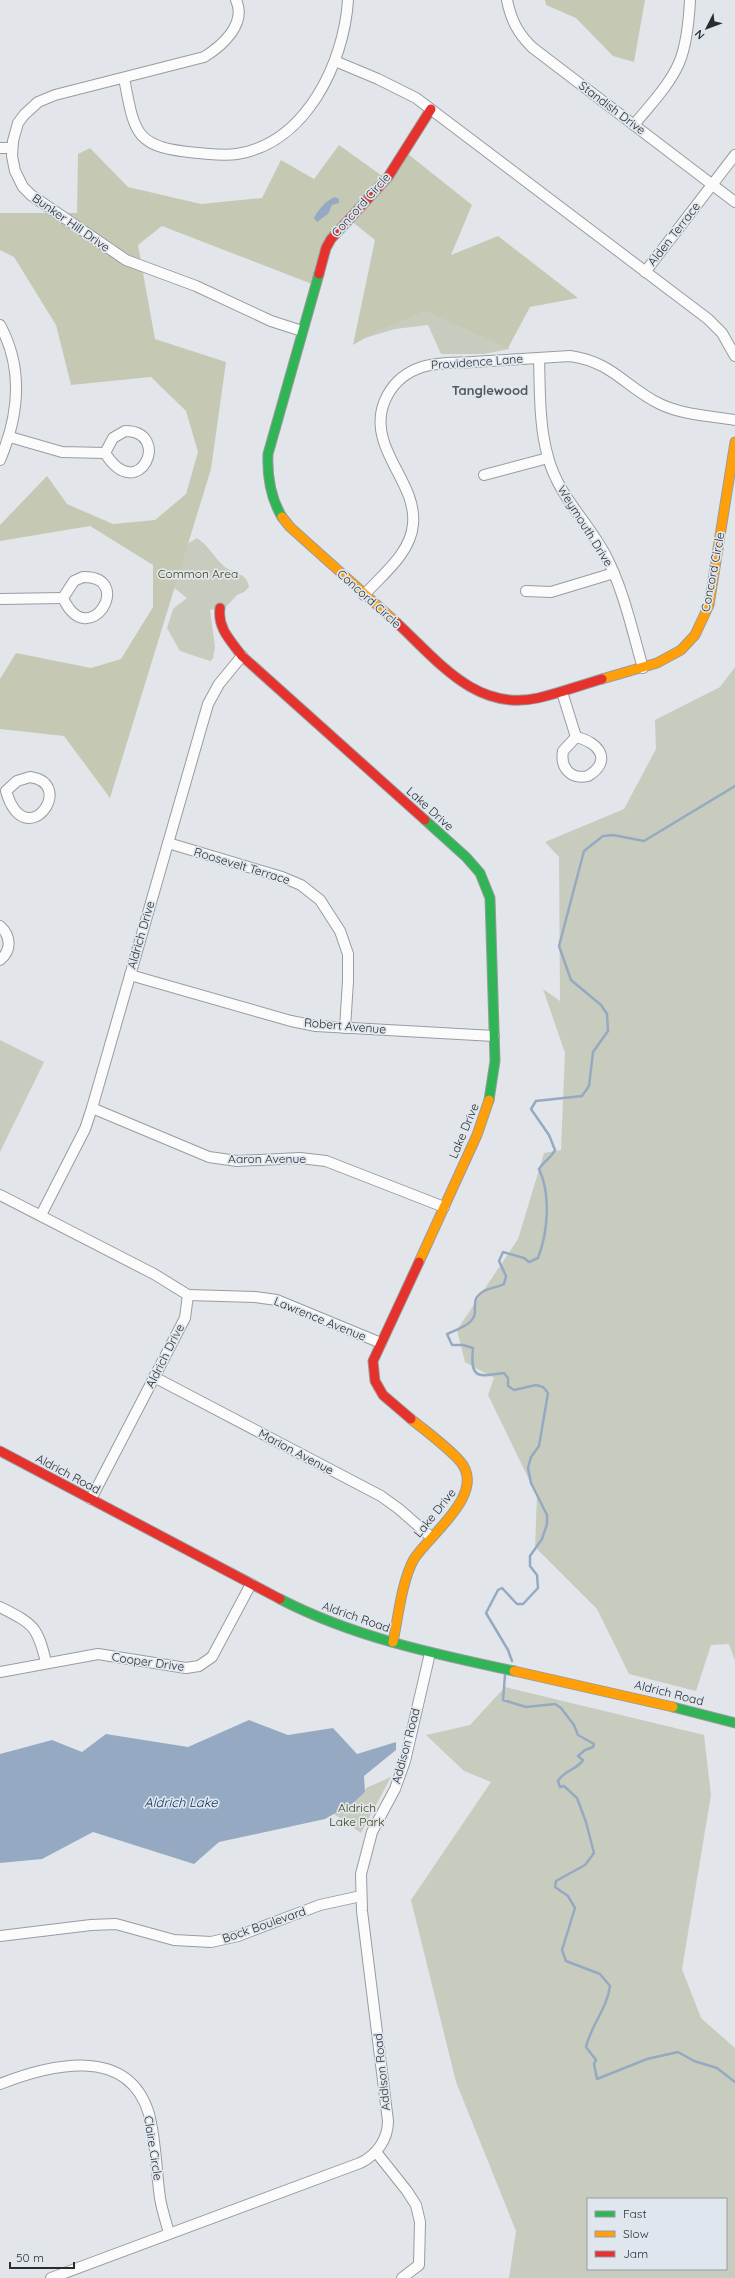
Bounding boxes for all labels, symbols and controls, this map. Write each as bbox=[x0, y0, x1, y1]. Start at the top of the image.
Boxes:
north arrow bbox=[687, 8, 727, 48]
text: N bbox=[692, 27, 707, 42]
street label: Standish Drive bbox=[576, 78, 649, 138]
street label: Concord Circle bbox=[328, 169, 393, 240]
street label: Bunker Hill Drive bbox=[30, 190, 113, 255]
street label: Alden Terrace bbox=[644, 199, 703, 269]
street label: Providence Lane bbox=[430, 351, 524, 372]
district label: Tanglewood bbox=[452, 382, 528, 398]
street label: Weymouth Drive bbox=[554, 482, 617, 569]
street label: Concord Circle bbox=[697, 531, 728, 613]
park label: Common Area bbox=[158, 566, 238, 581]
street label: Concord Circle bbox=[334, 566, 405, 631]
street label: Lake Drive bbox=[403, 783, 457, 834]
street label: Roosevelt Terrace bbox=[192, 844, 292, 887]
street label: Aldrich Drive bbox=[124, 899, 157, 971]
street label: Robert Avenue bbox=[303, 1014, 387, 1037]
street label: Lake Drive bbox=[445, 1101, 482, 1161]
street label: Aaron Avenue bbox=[228, 1151, 306, 1166]
street label: Lawrence Avenue bbox=[272, 1293, 369, 1344]
street label: Aldrich Drive bbox=[142, 1321, 187, 1390]
street label: Marion Avenue bbox=[256, 1425, 337, 1478]
street label: Aldrich Road bbox=[33, 1450, 103, 1497]
street label: Lake Drive bbox=[410, 1485, 459, 1540]
street label: Aldrich Road bbox=[320, 1598, 392, 1635]
street label: Cooper Drive bbox=[111, 1649, 186, 1674]
street label: Aldrich Road bbox=[633, 1677, 705, 1708]
street label: Addison Road bbox=[388, 1706, 423, 1785]
water label: Aldrich Lake bbox=[144, 1794, 218, 1810]
park label: Aldrich Lake Park bbox=[329, 1800, 385, 1829]
street label: Bock Boulevard bbox=[220, 1903, 308, 1946]
street label: Addison Road bbox=[370, 2033, 393, 2111]
street label: Claire Circle bbox=[141, 2115, 166, 2182]
legend bbox=[587, 2198, 727, 2270]
text: Fast bbox=[623, 2206, 647, 2221]
text: Slow bbox=[623, 2226, 649, 2241]
scale bar bbox=[10, 2244, 74, 2270]
text: Jam bbox=[623, 2246, 648, 2261]
text: 50 m bbox=[16, 2250, 44, 2265]

